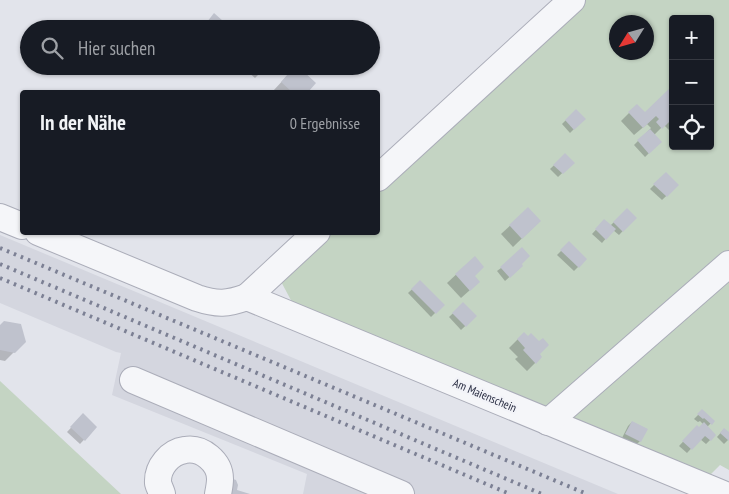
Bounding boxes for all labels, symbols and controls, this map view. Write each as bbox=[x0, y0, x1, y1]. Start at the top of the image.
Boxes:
north arrow bbox=[609, 15, 654, 60]
map controls bbox=[669, 15, 714, 150]
button: + bbox=[669, 15, 714, 60]
search box bbox=[20, 20, 380, 75]
icon: search bbox=[38, 34, 66, 62]
text: Hier suchen bbox=[78, 36, 155, 60]
button: − bbox=[669, 60, 714, 105]
button: locate bbox=[669, 105, 714, 150]
text: In der Nähe bbox=[40, 109, 126, 136]
text: 0 Ergebnisse bbox=[290, 113, 360, 133]
street label: Am Maienschein bbox=[451, 375, 519, 415]

